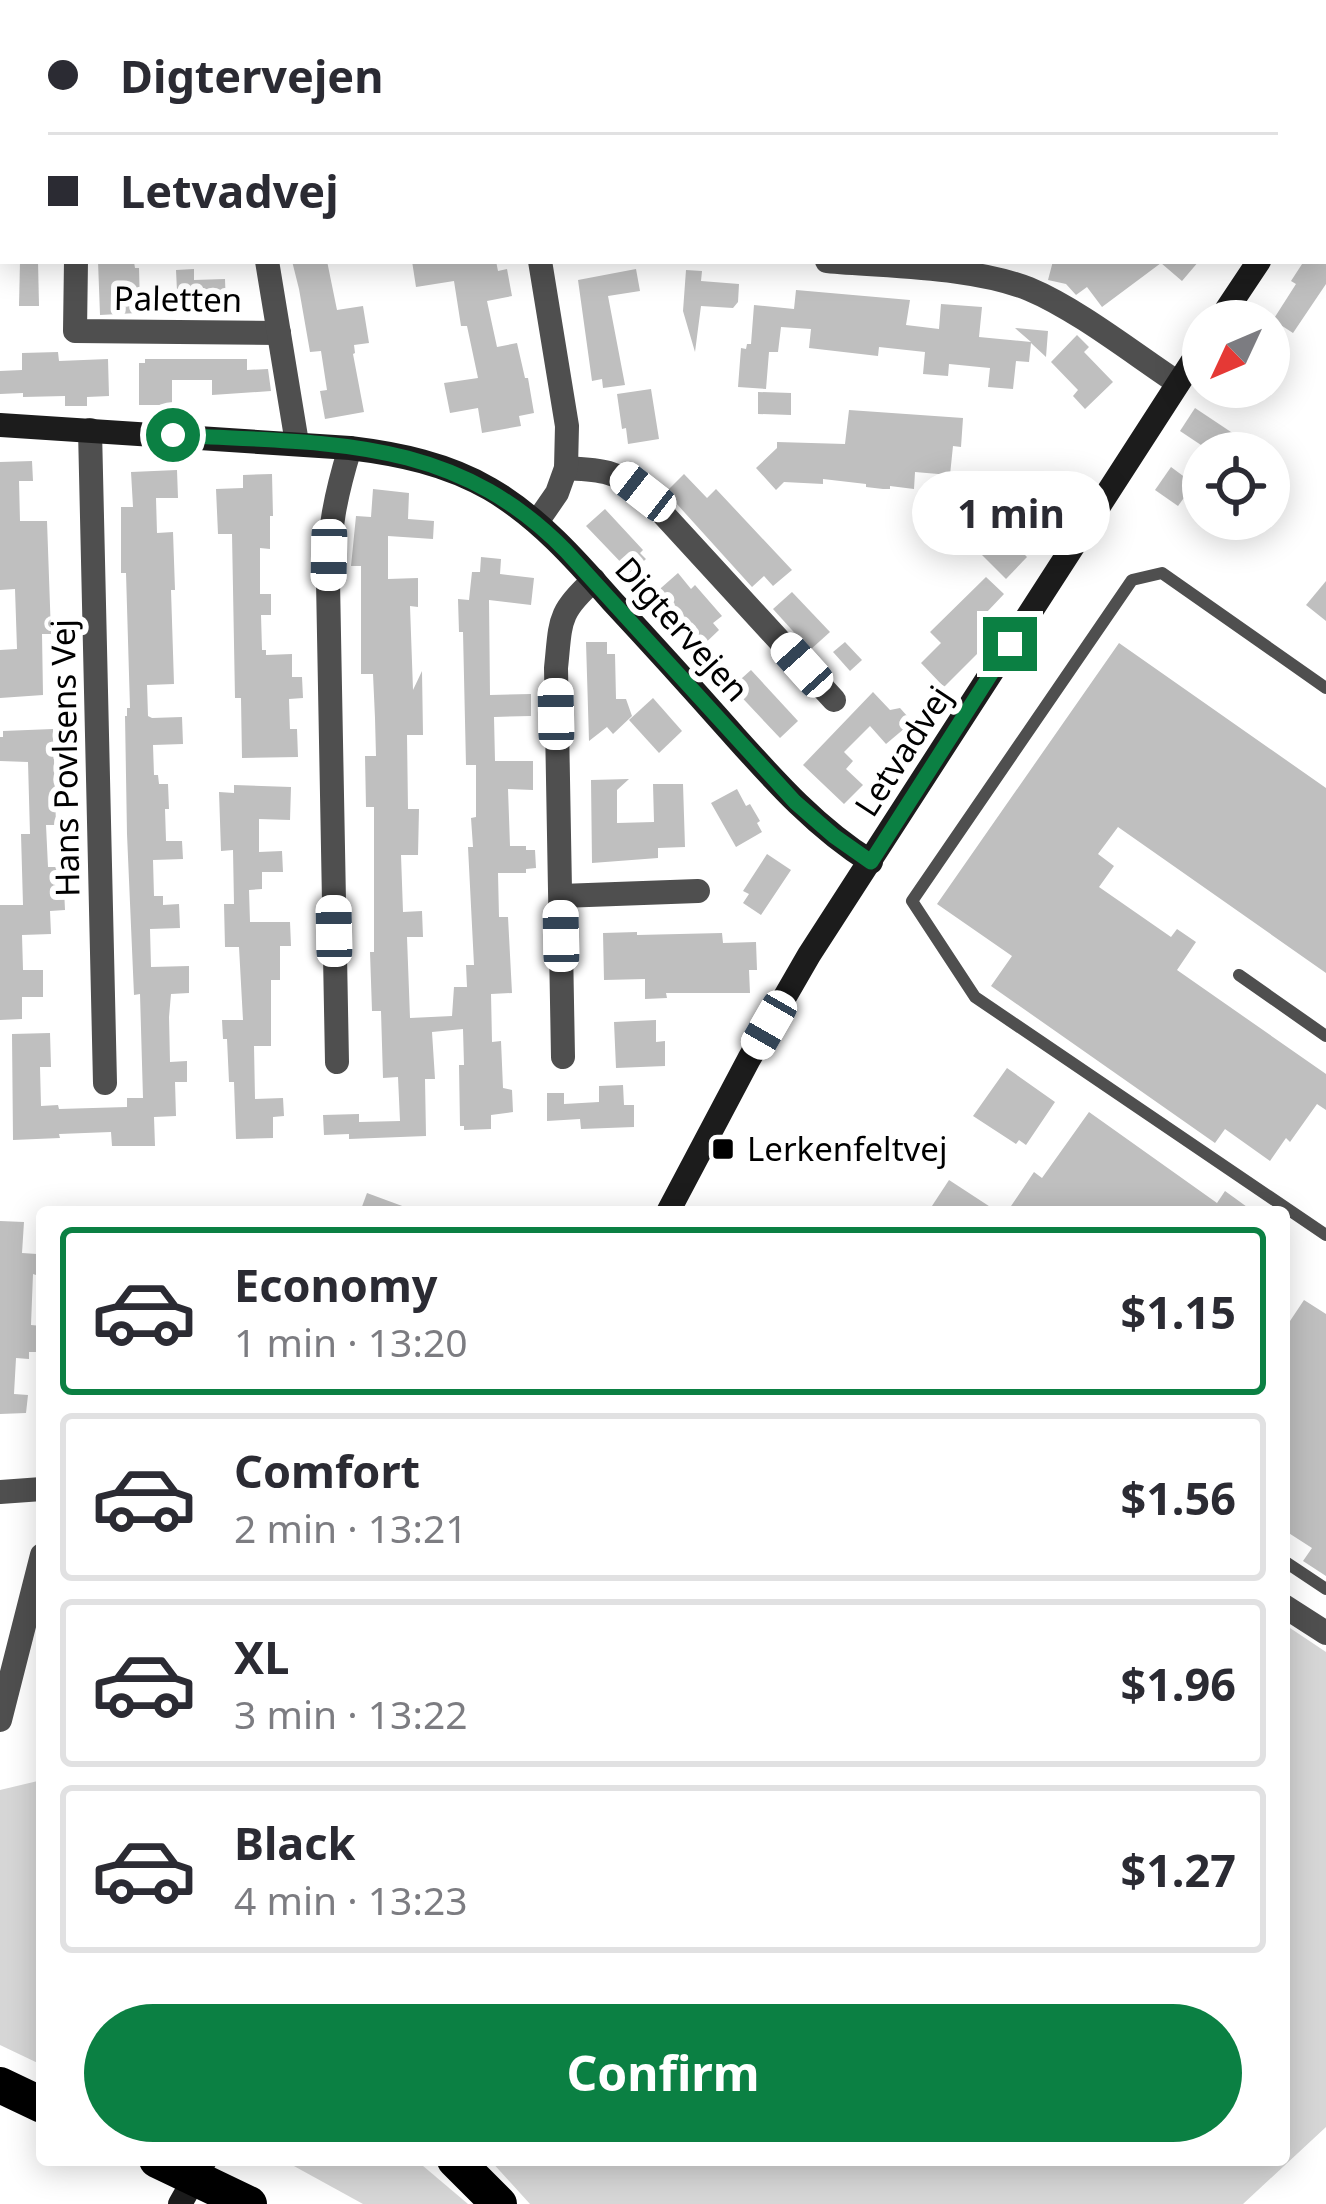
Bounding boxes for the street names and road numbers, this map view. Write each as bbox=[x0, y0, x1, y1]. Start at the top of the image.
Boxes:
street label: Paletten bbox=[113, 275, 243, 322]
street label: Digtervejen bbox=[605, 547, 759, 711]
street label: Hans Povlsens Vej bbox=[40, 619, 89, 897]
street label: Letvadvej bbox=[844, 677, 962, 825]

